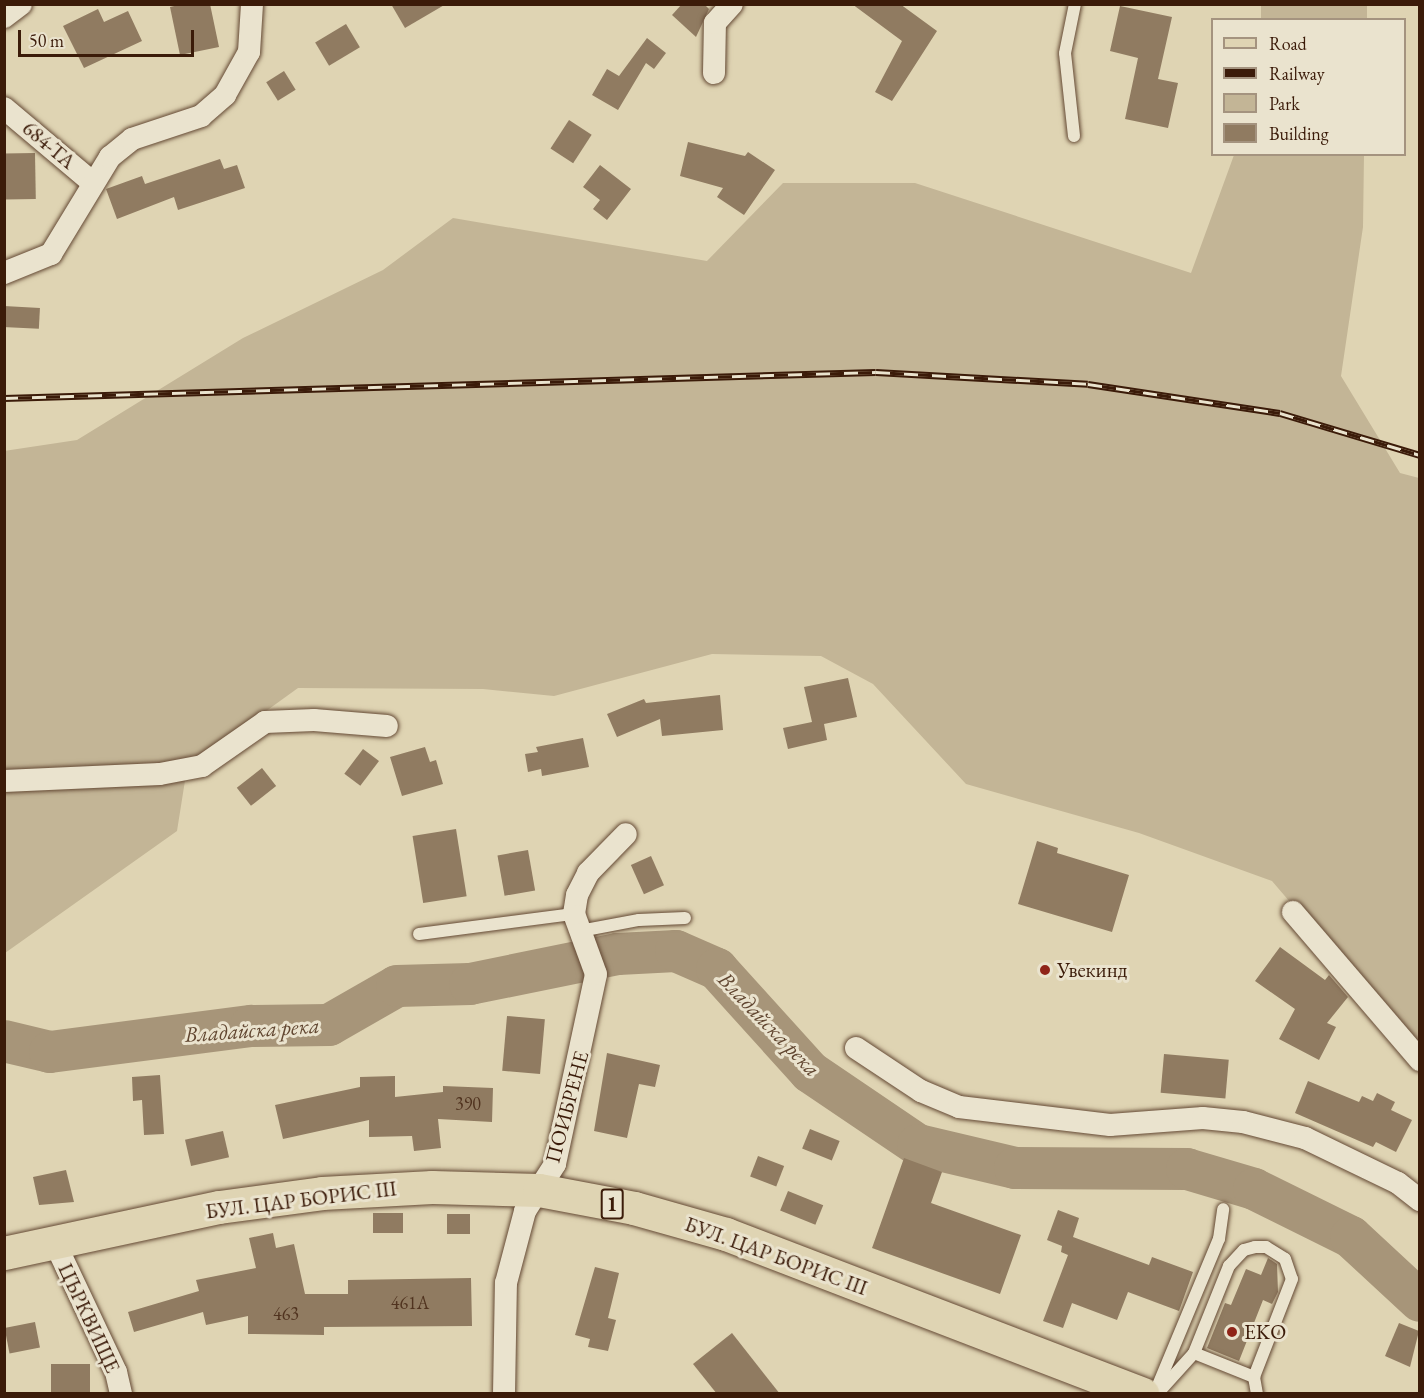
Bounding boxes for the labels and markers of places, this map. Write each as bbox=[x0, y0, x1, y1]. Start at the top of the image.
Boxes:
place label: Увекинд bbox=[1057, 957, 1127, 983]
marker: Увекинд bbox=[1038, 963, 1052, 977]
place label: EKO bbox=[1244, 1319, 1286, 1345]
marker: EKO bbox=[1225, 1325, 1239, 1339]

